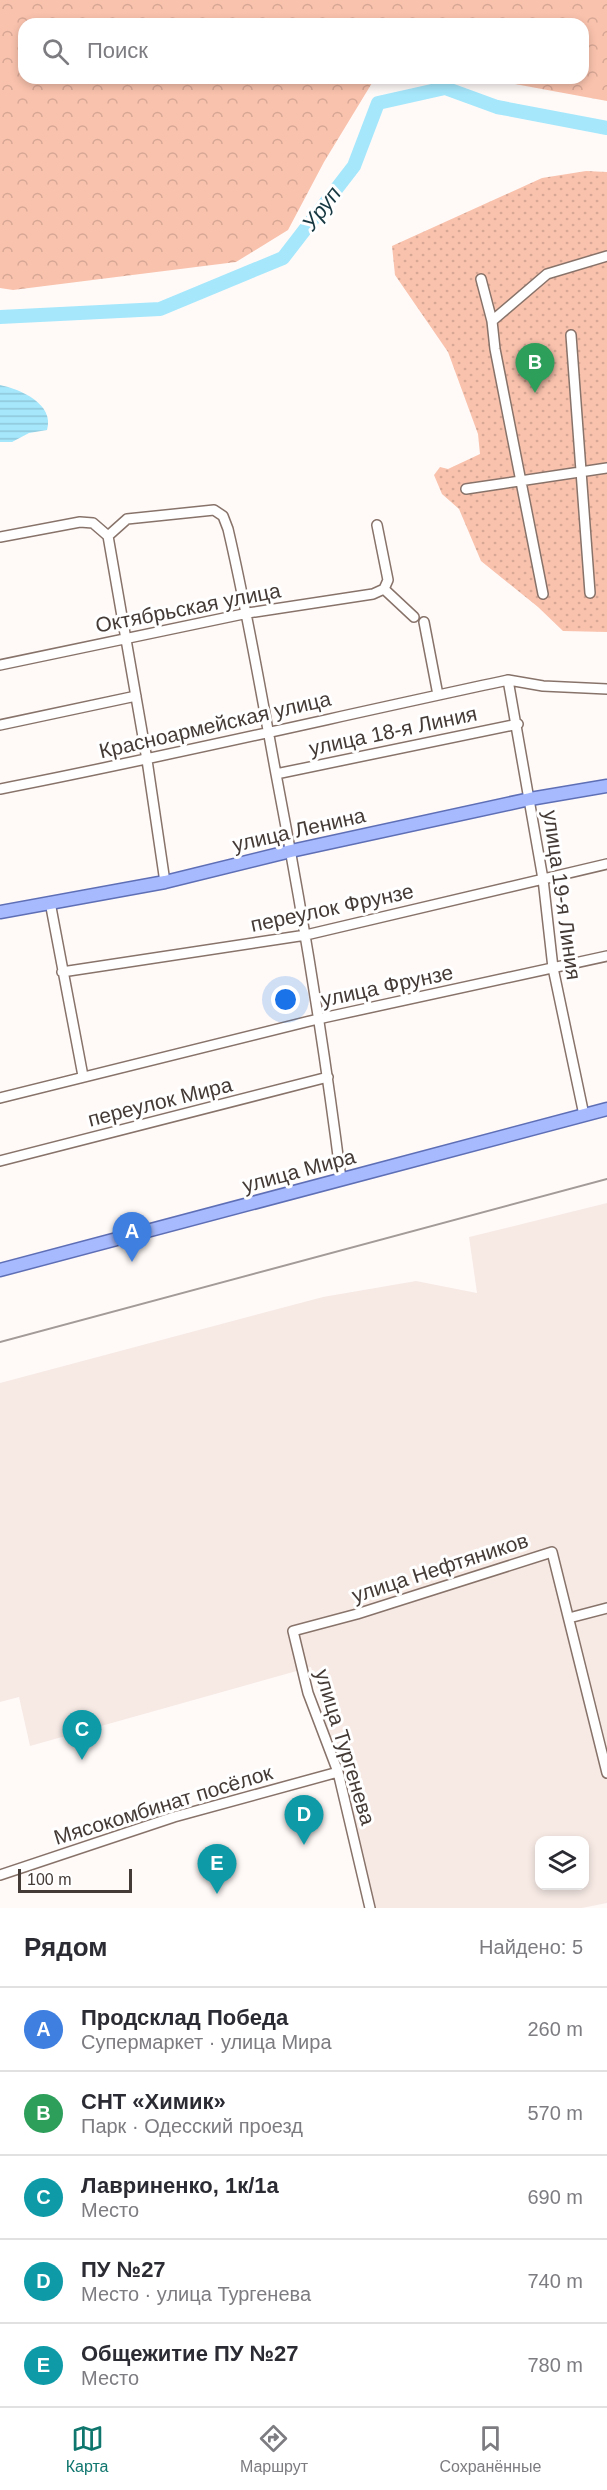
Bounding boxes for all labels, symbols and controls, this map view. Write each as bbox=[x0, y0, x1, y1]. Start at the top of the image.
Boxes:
search box bbox=[18, 18, 589, 84]
icon: search bbox=[39, 35, 72, 68]
text: Поиск bbox=[87, 38, 148, 63]
water label: Уруп bbox=[296, 181, 346, 236]
pin: B bbox=[516, 344, 554, 393]
street label: Октябрьская улица bbox=[93, 578, 283, 637]
street label: Красноармейская улица bbox=[97, 687, 333, 762]
street label: улица 18-я Линия bbox=[307, 701, 479, 760]
street label: улица Ленина bbox=[230, 803, 368, 856]
street label: улица 19-я Линия bbox=[539, 808, 586, 981]
street label: переулок Фрунзе bbox=[248, 879, 415, 936]
street label: улица Фрунзе bbox=[319, 960, 455, 1011]
your location bbox=[271, 985, 300, 1014]
street label: переулок Мира bbox=[85, 1072, 235, 1131]
street label: улица Мира bbox=[240, 1144, 358, 1197]
pin: A bbox=[112, 1212, 152, 1262]
street label: улица Нефтяников bbox=[349, 1528, 531, 1607]
street label: улица Тургенева bbox=[311, 1666, 380, 1828]
pin: C bbox=[62, 1710, 101, 1760]
street label: Мясокомбинат посёлок bbox=[51, 1760, 276, 1849]
pin: D bbox=[284, 1796, 324, 1845]
map controls bbox=[535, 1836, 589, 1890]
button: layers bbox=[535, 1836, 589, 1890]
pin: E bbox=[198, 1844, 236, 1894]
scale bar bbox=[18, 1866, 132, 1894]
text: 100 m bbox=[27, 1871, 71, 1888]
text: Рядом bbox=[24, 1932, 107, 1962]
text: Найдено: 5 bbox=[479, 1936, 583, 1958]
text: Продсклад Победа bbox=[81, 2005, 288, 2030]
text: A bbox=[36, 2018, 51, 2040]
text: 260 m bbox=[527, 2018, 583, 2040]
text: Супермаркет · улица Мира bbox=[81, 2031, 332, 2053]
text: СНТ «Химик» bbox=[81, 2089, 226, 2114]
text: B bbox=[36, 2102, 51, 2124]
text: 570 m bbox=[527, 2102, 583, 2124]
text: Парк · Одесский проезд bbox=[81, 2115, 303, 2137]
text: Лавриненко, 1к/1а bbox=[81, 2173, 279, 2198]
text: C bbox=[36, 2186, 51, 2208]
text: 690 m bbox=[527, 2186, 583, 2208]
text: Место bbox=[81, 2199, 139, 2221]
text: ПУ №27 bbox=[81, 2257, 166, 2282]
text: D bbox=[36, 2270, 51, 2292]
text: 740 m bbox=[527, 2270, 583, 2292]
text: Место · улица Тургенева bbox=[81, 2283, 311, 2305]
text: Общежитие ПУ №27 bbox=[81, 2341, 299, 2366]
text: E bbox=[37, 2354, 50, 2376]
text: 780 m bbox=[527, 2354, 583, 2376]
text: Место bbox=[81, 2367, 139, 2389]
tab: Карта bbox=[66, 2422, 109, 2476]
tab: Маршрут bbox=[240, 2422, 308, 2476]
tab: Сохранённые bbox=[439, 2422, 541, 2476]

